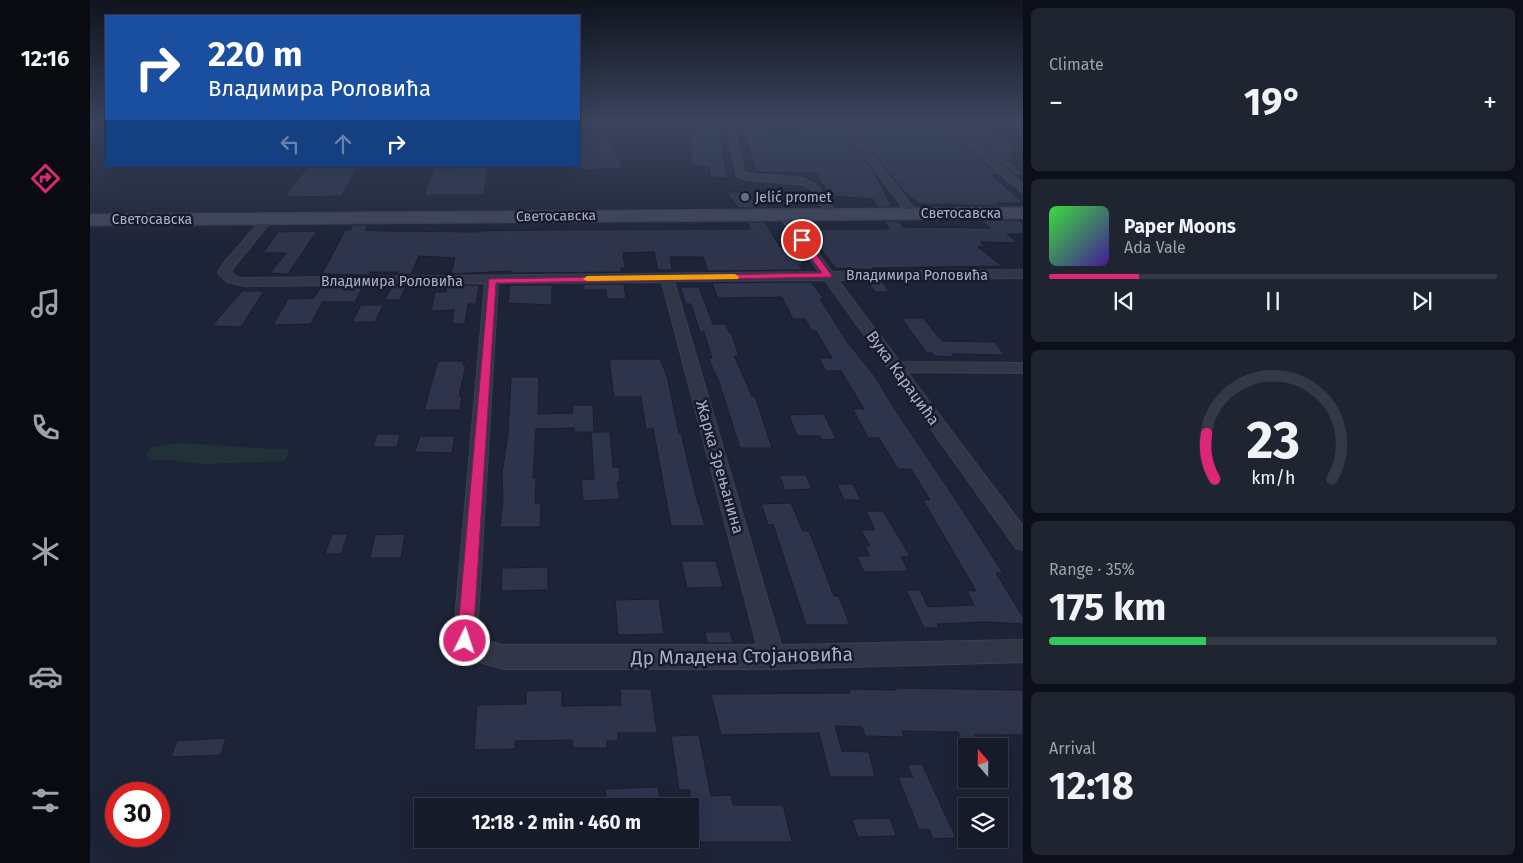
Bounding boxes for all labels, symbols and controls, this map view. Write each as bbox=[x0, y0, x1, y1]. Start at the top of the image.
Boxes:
text: 220 m bbox=[208, 33, 303, 75]
icon: right bbox=[125, 35, 190, 100]
text: 12:16 bbox=[21, 45, 69, 72]
text: Climate bbox=[1049, 55, 1104, 74]
text: Владимира Роловића bbox=[208, 75, 431, 102]
text: 19° bbox=[1244, 79, 1302, 125]
text: − bbox=[1049, 86, 1063, 119]
text: + bbox=[1483, 86, 1497, 119]
icon: left bbox=[276, 130, 304, 158]
icon: ahead bbox=[329, 130, 357, 158]
icon: right bbox=[382, 130, 410, 158]
icon: directions bbox=[28, 161, 63, 196]
place label: Jelić promet bbox=[755, 189, 832, 206]
marker: Jelić promet bbox=[739, 191, 751, 203]
street label: Светосавска bbox=[921, 205, 1001, 222]
street label: Светосавска bbox=[516, 207, 596, 225]
street label: Светосавска bbox=[112, 211, 192, 228]
text: Paper Moons bbox=[1124, 215, 1236, 238]
pin bbox=[781, 219, 823, 261]
icon: arrive bbox=[788, 226, 816, 254]
text: Ada Vale bbox=[1124, 238, 1186, 257]
street label: Владимира Роловића bbox=[846, 267, 988, 284]
street label: Владимира Роловића bbox=[321, 273, 463, 290]
icon: music bbox=[28, 286, 63, 321]
icon: previous bbox=[1110, 287, 1138, 315]
icon: pause bbox=[1259, 287, 1287, 315]
icon: next bbox=[1408, 287, 1436, 315]
street label: Вука Караџића bbox=[862, 327, 944, 429]
street label: Жарка Зрењанина bbox=[692, 398, 748, 536]
text: 23 bbox=[1246, 409, 1300, 472]
icon: phone bbox=[28, 410, 63, 445]
text: km/h bbox=[1251, 467, 1295, 489]
icon: climate bbox=[28, 534, 63, 569]
text: Range · 35% bbox=[1049, 560, 1135, 579]
text: 175 km bbox=[1049, 584, 1166, 630]
position arrow bbox=[438, 614, 490, 666]
street label: Др Младена Стојановића bbox=[630, 643, 853, 669]
icon: car bbox=[28, 659, 63, 694]
north arrow bbox=[958, 738, 1008, 788]
map controls bbox=[958, 738, 1008, 848]
text: Arrival bbox=[1049, 739, 1096, 758]
text: 12:18 bbox=[1049, 763, 1134, 809]
speed limit sign: 30 bbox=[105, 782, 170, 847]
icon: filters bbox=[28, 783, 63, 818]
button: layers bbox=[958, 798, 1008, 848]
text: 12:18 · 2 min · 460 m bbox=[472, 811, 641, 834]

